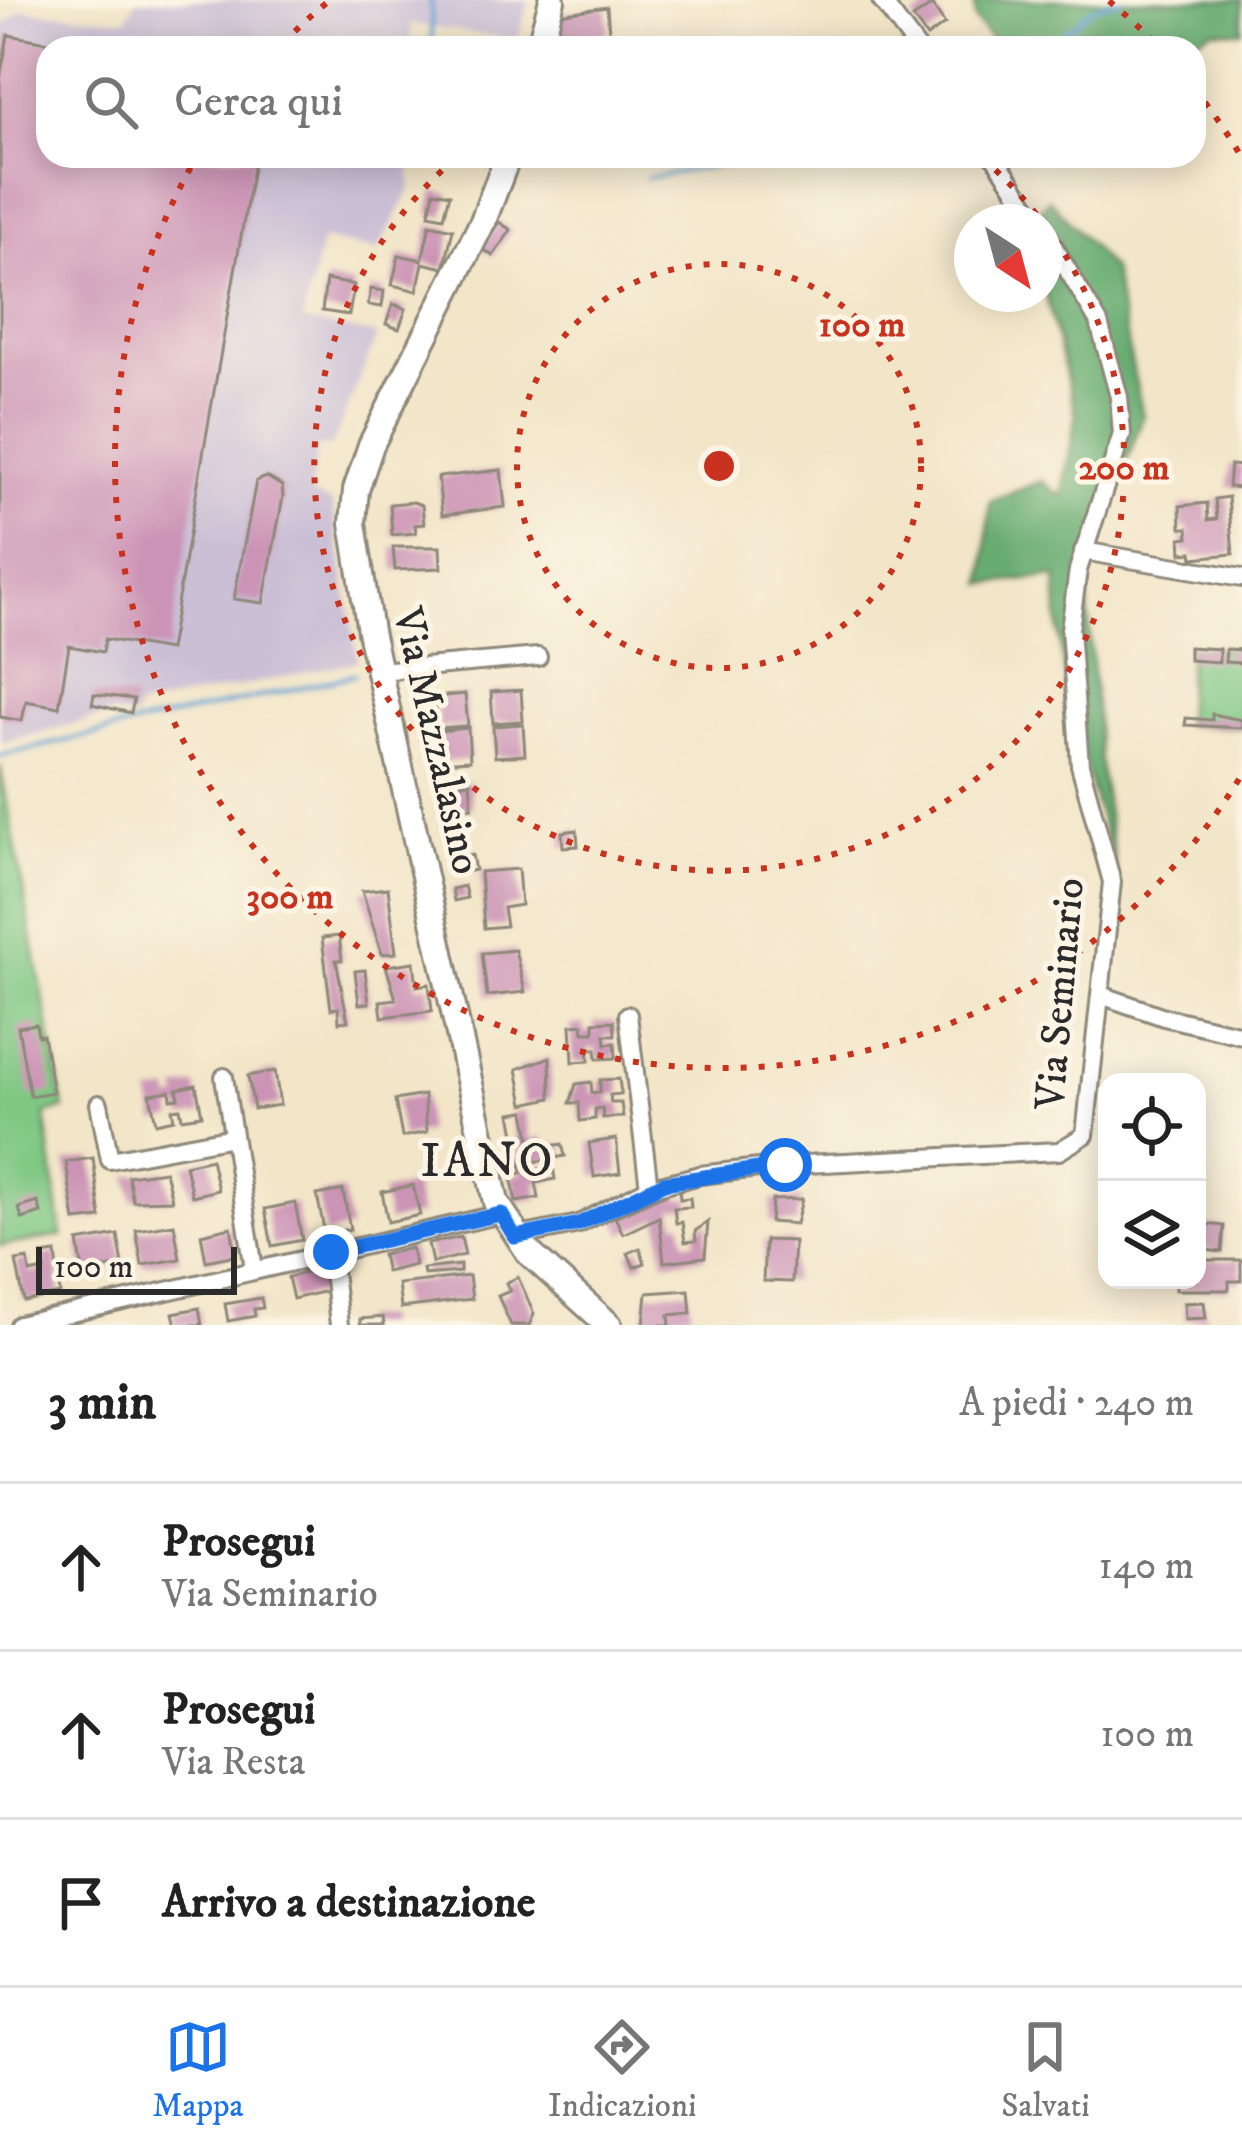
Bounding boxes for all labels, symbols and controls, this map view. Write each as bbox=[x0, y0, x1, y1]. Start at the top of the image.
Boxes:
search box bbox=[36, 36, 1206, 168]
icon: search bbox=[78, 69, 144, 135]
text: Cerca qui bbox=[174, 74, 343, 130]
north arrow bbox=[954, 204, 1062, 312]
text: 100 m bbox=[819, 303, 905, 348]
centre of rings bbox=[698, 445, 740, 487]
text: 200 m bbox=[1078, 446, 1170, 491]
street label: Via Mazzalasino bbox=[380, 602, 492, 879]
text: 300 m bbox=[247, 875, 333, 920]
street label: Via Seminario bbox=[1025, 876, 1097, 1113]
map controls bbox=[1098, 1073, 1206, 1289]
button: locate bbox=[1098, 1073, 1206, 1181]
district label: IANO bbox=[420, 1132, 556, 1192]
route start bbox=[758, 1138, 812, 1192]
button: layers bbox=[1098, 1181, 1206, 1289]
route end bbox=[304, 1225, 358, 1279]
scale bar bbox=[36, 1241, 237, 1294]
text: 100 m bbox=[54, 1247, 133, 1288]
text: 3 min bbox=[48, 1371, 156, 1435]
text: A piedi · 240 m bbox=[959, 1379, 1194, 1428]
text: Prosegui bbox=[162, 1514, 316, 1570]
icon: ahead bbox=[48, 1534, 114, 1600]
text: 140 m bbox=[1099, 1542, 1194, 1591]
text: Via Seminario bbox=[162, 1570, 378, 1619]
text: Prosegui bbox=[162, 1682, 316, 1738]
icon: ahead bbox=[48, 1702, 114, 1768]
text: 100 m bbox=[1100, 1710, 1194, 1759]
text: Via Resta bbox=[162, 1738, 305, 1787]
icon: arrive bbox=[48, 1870, 114, 1936]
text: Arrivo a destinazione bbox=[162, 1875, 535, 1931]
tab: Mappa bbox=[152, 2014, 244, 2127]
tab: Indicazioni bbox=[548, 2014, 697, 2127]
tab: Salvati bbox=[1001, 2014, 1090, 2127]

